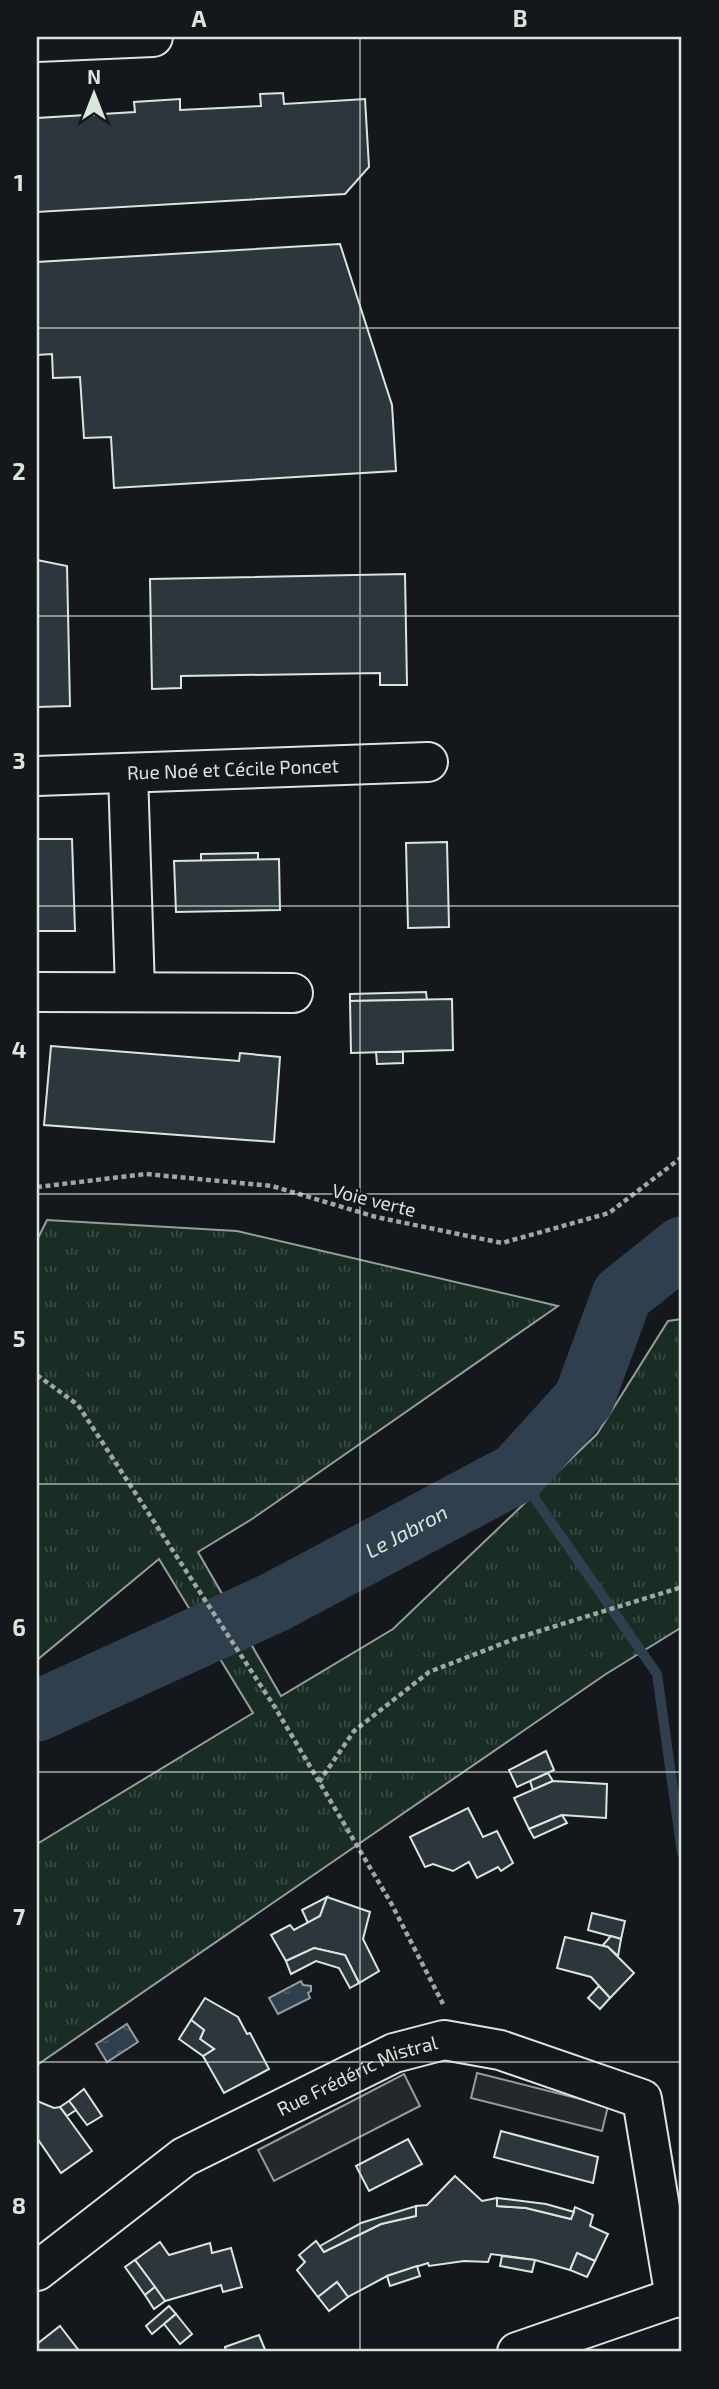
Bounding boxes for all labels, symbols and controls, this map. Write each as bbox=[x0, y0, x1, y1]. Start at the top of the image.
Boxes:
text: A bbox=[191, 4, 207, 32]
text: B bbox=[513, 4, 527, 32]
north arrow bbox=[60, 60, 130, 130]
text: N bbox=[87, 65, 101, 88]
text: 1 bbox=[14, 168, 24, 196]
text: 2 bbox=[12, 457, 26, 485]
text: 3 bbox=[12, 746, 26, 774]
street label: Rue Noé et Cécile Poncet bbox=[126, 753, 339, 784]
text: 4 bbox=[12, 1035, 26, 1063]
street label: Voie verte bbox=[330, 1178, 418, 1221]
text: 5 bbox=[13, 1324, 25, 1352]
water label: Le Jabron bbox=[361, 1498, 451, 1563]
text: 6 bbox=[12, 1613, 26, 1641]
text: 7 bbox=[13, 1902, 25, 1930]
street label: Rue Frédéric Mistral bbox=[273, 2030, 440, 2120]
text: 8 bbox=[12, 2191, 26, 2219]

